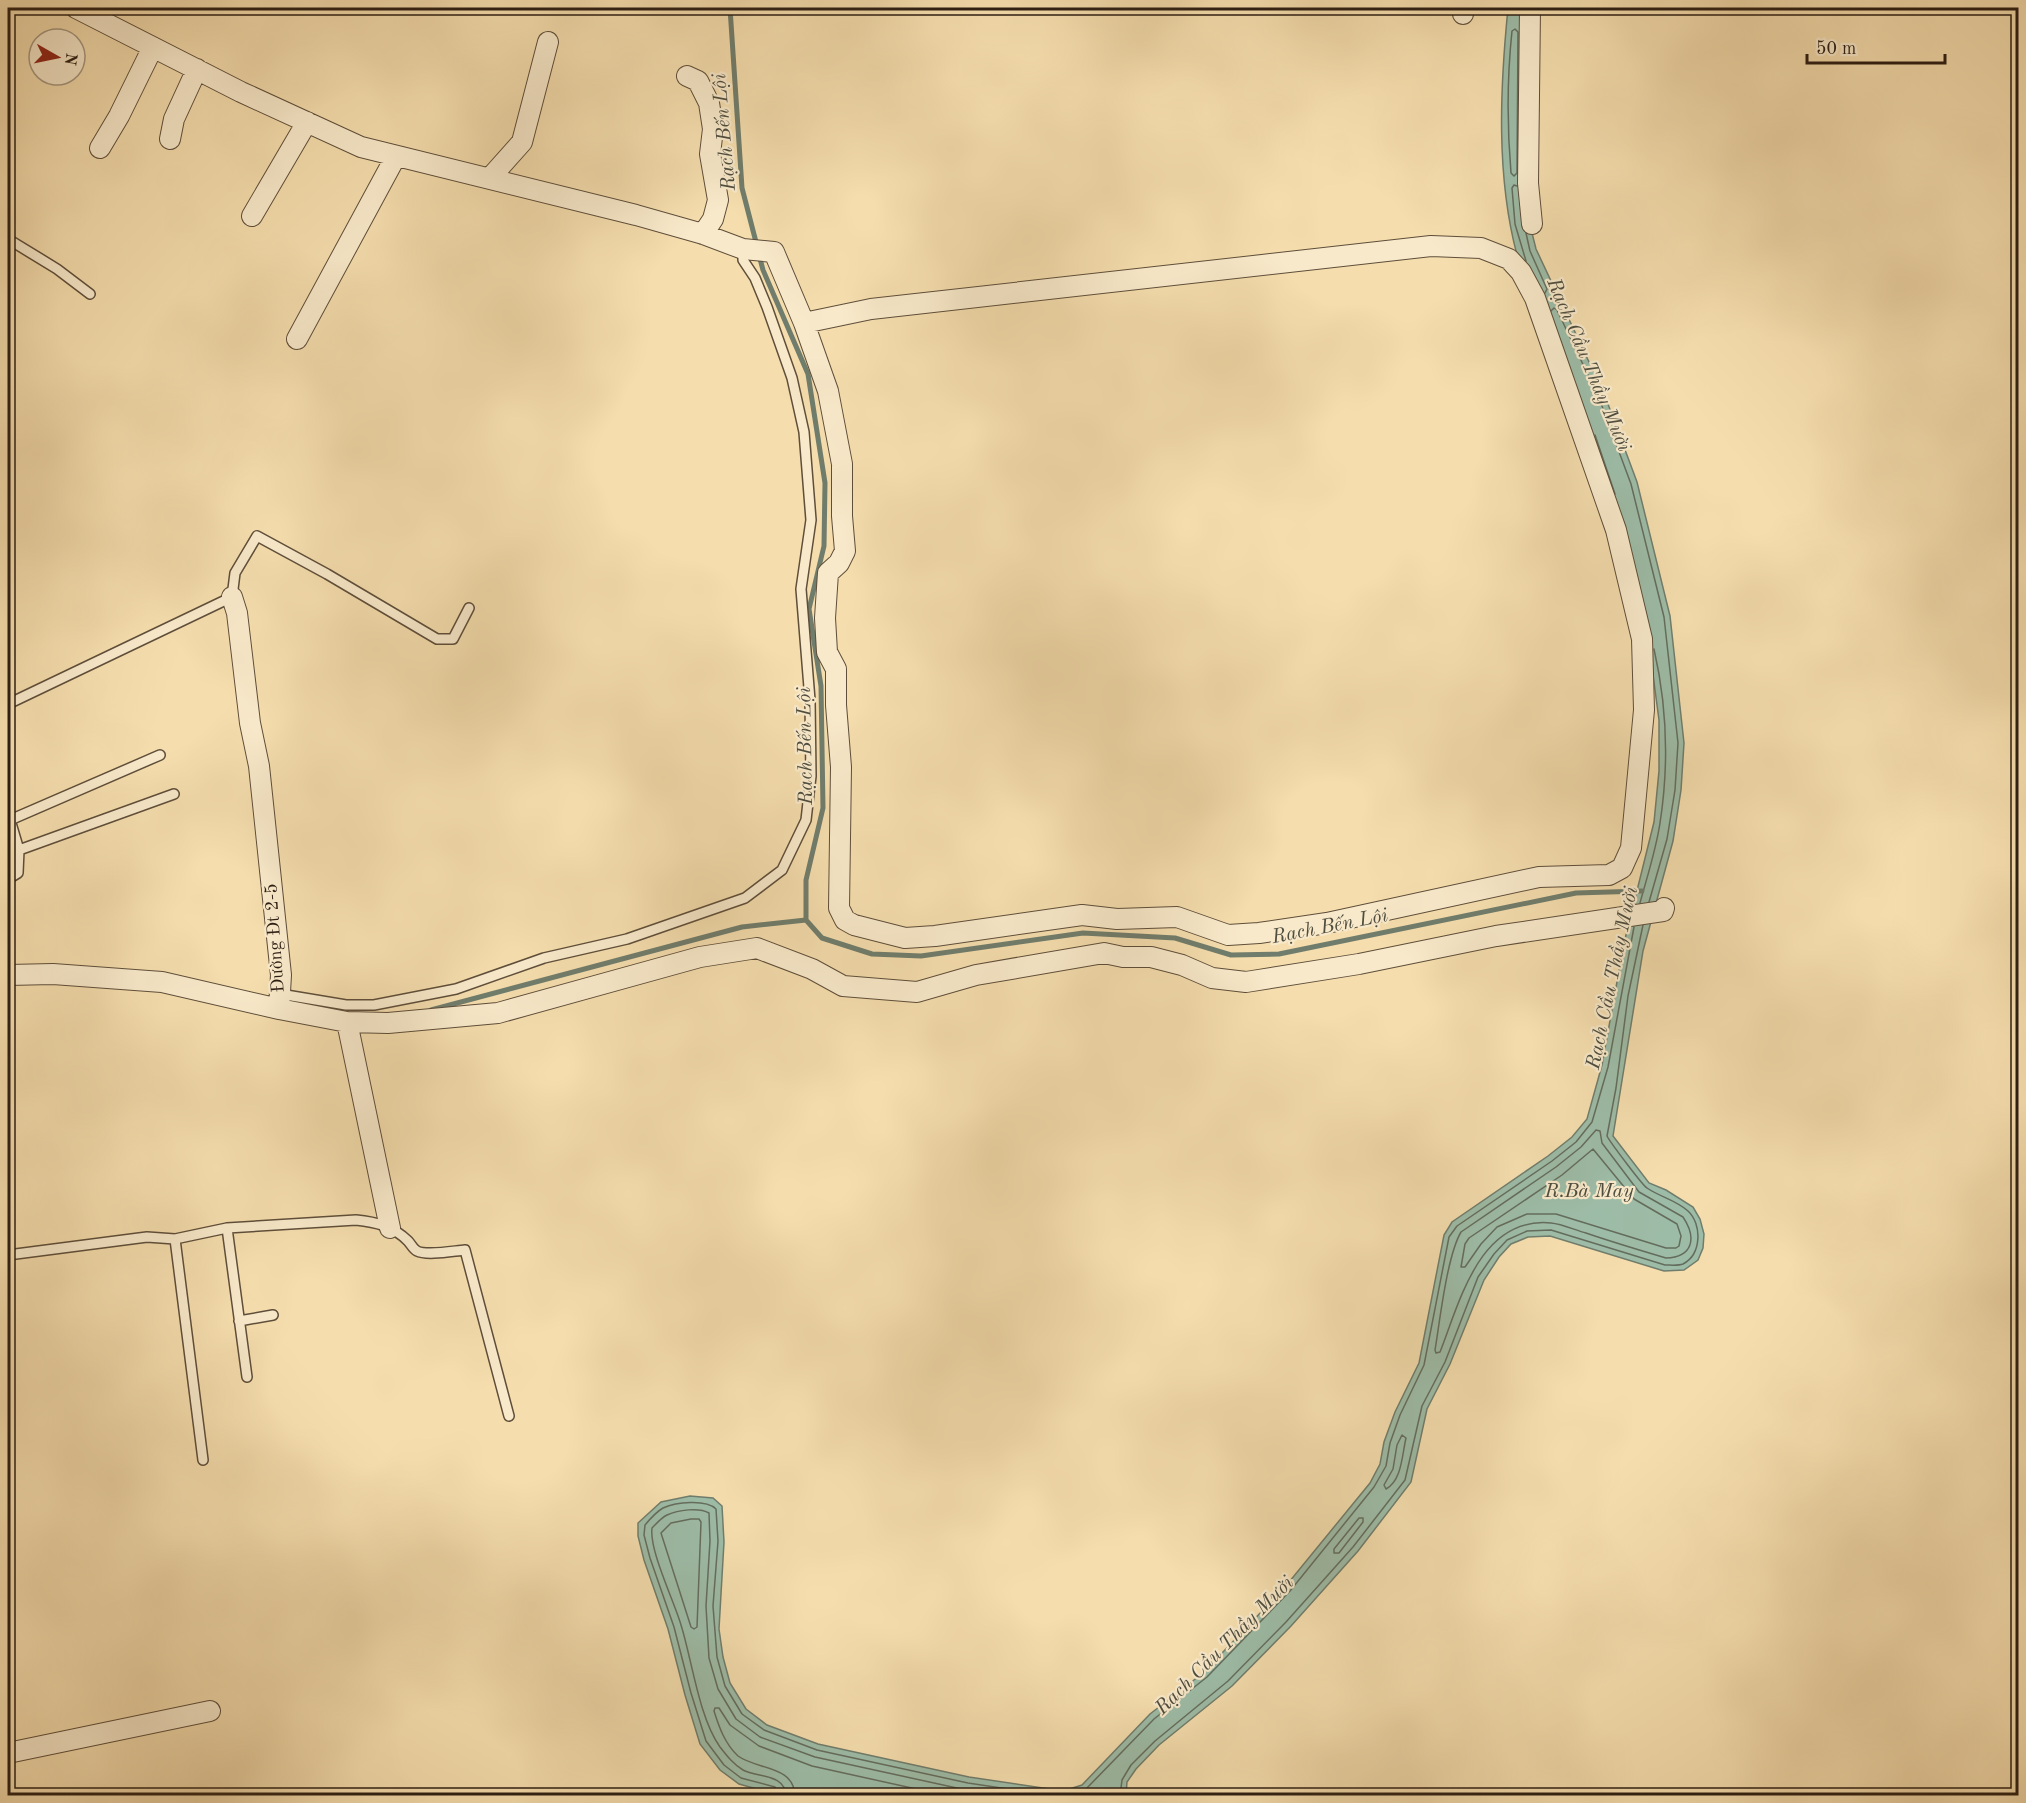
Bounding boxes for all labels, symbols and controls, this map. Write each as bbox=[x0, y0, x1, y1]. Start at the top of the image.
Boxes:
north arrow bbox=[27, 27, 87, 87]
scale bar bbox=[1807, 27, 1945, 65]
text: 50 m bbox=[1816, 40, 1856, 58]
text: N bbox=[61, 52, 79, 67]
water label: Rạch Bến Lội bbox=[710, 72, 740, 193]
water label: Rạch Cầu Thầy Mười bbox=[1542, 274, 1635, 455]
water label: Rạch Bến Lội bbox=[795, 687, 817, 806]
street label: Đường Đt 2-5 bbox=[262, 883, 288, 993]
water label: Rạch Cầu Thầy Mười bbox=[1583, 884, 1642, 1072]
water label: Rạch Bến Lội bbox=[1269, 906, 1390, 948]
water label: R.Bà May bbox=[1544, 1182, 1634, 1202]
water label: Rạch Cầu Thầy Mười bbox=[1151, 1572, 1298, 1720]

